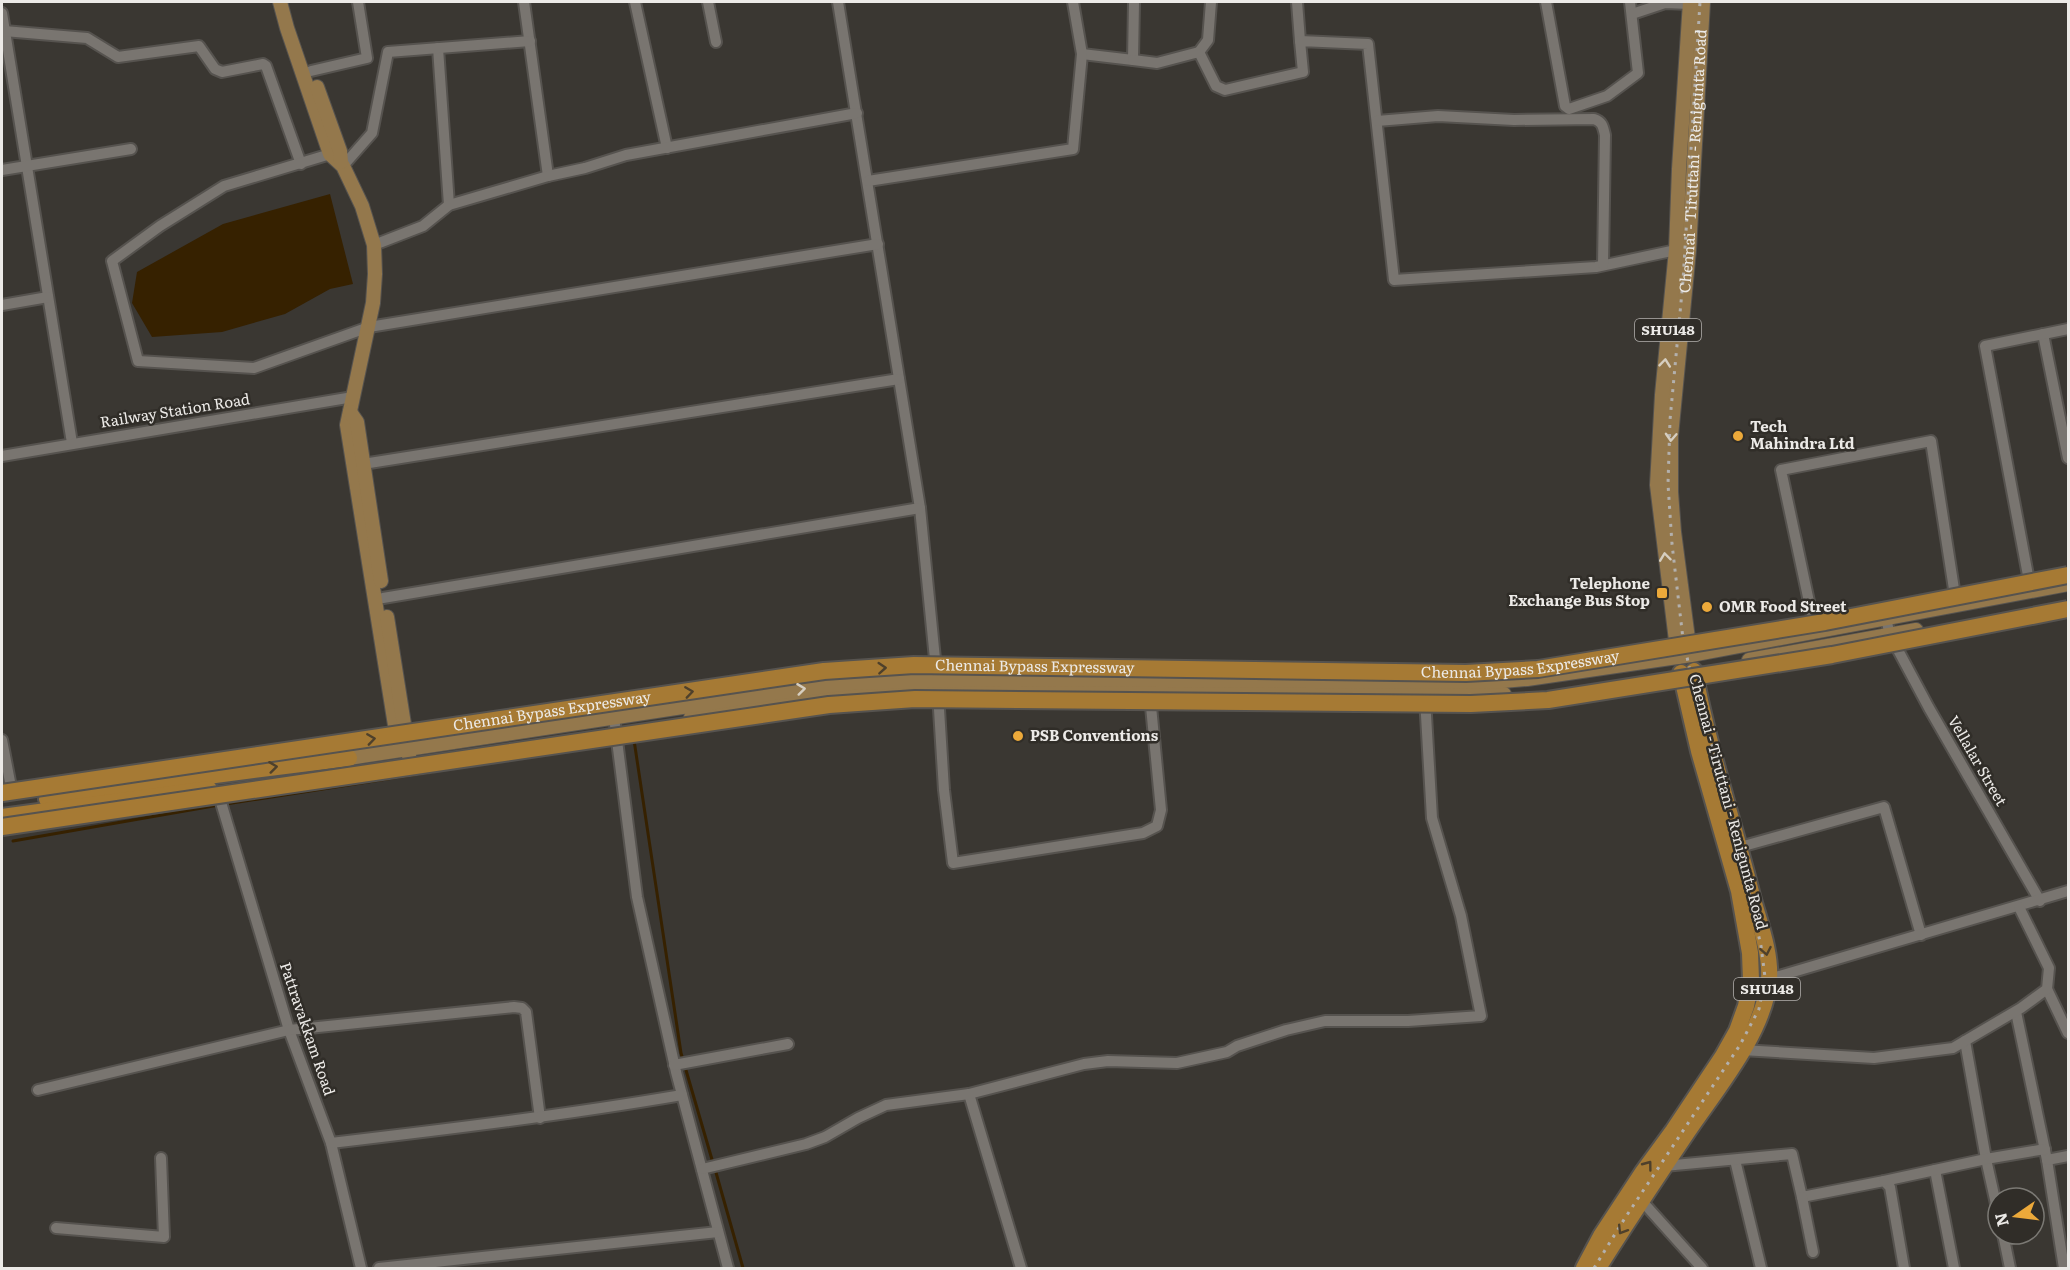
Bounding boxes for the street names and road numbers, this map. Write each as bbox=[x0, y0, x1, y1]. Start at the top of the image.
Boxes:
street label: Chennai - Tiruttani - Renigunta Road bbox=[1672, 29, 1711, 294]
road number: SHU148 bbox=[1635, 319, 1701, 341]
street label: Railway Station Road bbox=[98, 386, 251, 433]
street label: Chennai Bypass Expressway bbox=[1421, 643, 1621, 683]
street label: Chennai Bypass Expressway bbox=[935, 652, 1135, 678]
street label: Chennai - Tiruttani - Renigunta Road bbox=[1684, 671, 1775, 932]
street label: Chennai Bypass Expressway bbox=[451, 684, 653, 736]
street label: Vellalar Street bbox=[1943, 711, 2014, 810]
street label: Pattravakkam Road bbox=[275, 959, 342, 1098]
road number: SHU148 bbox=[1734, 978, 1800, 1000]

